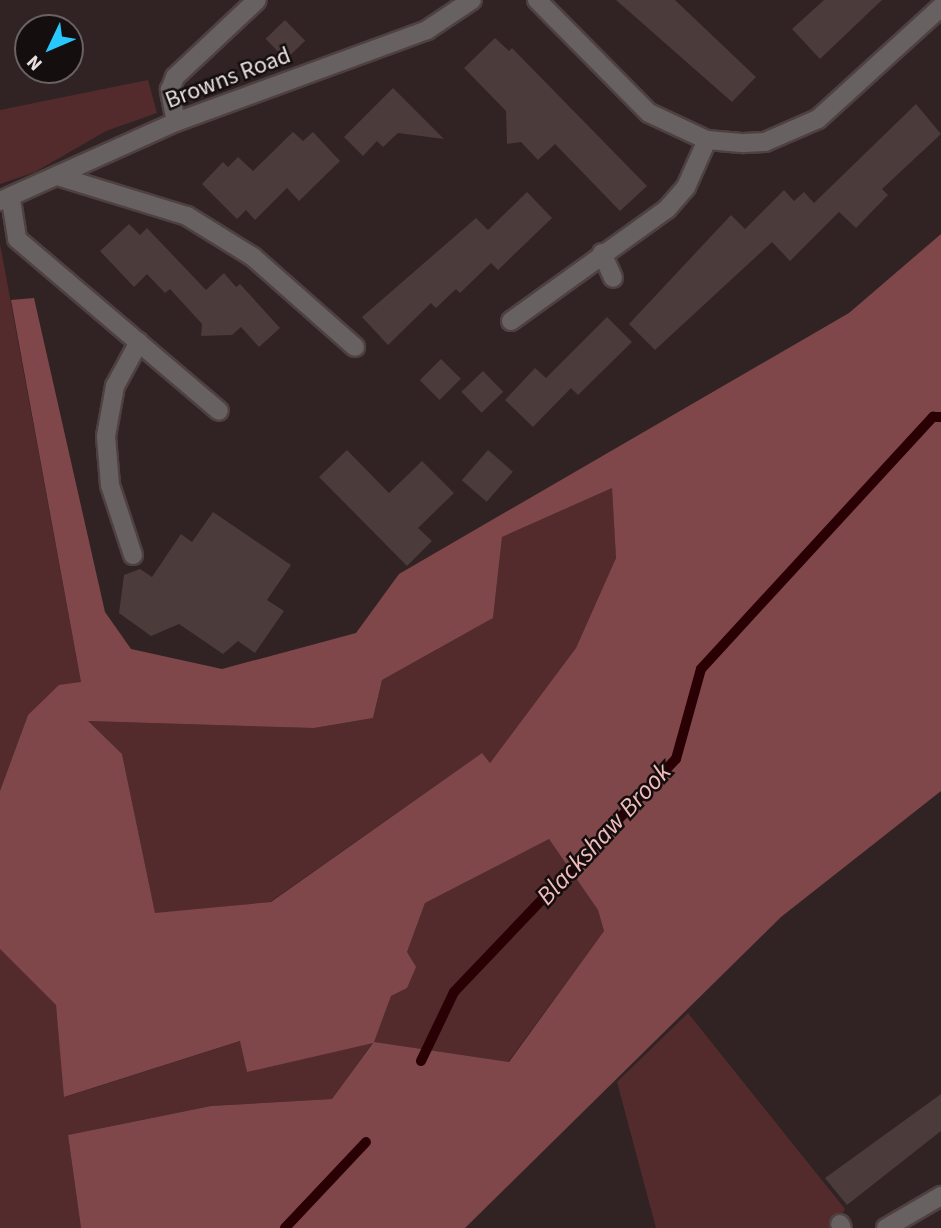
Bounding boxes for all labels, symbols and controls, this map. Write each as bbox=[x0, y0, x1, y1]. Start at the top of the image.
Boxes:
north arrow bbox=[14, 14, 84, 84]
street label: Browns Road bbox=[161, 41, 295, 115]
text: N bbox=[21, 49, 49, 76]
water label: Blackshaw Brook bbox=[530, 756, 678, 912]

